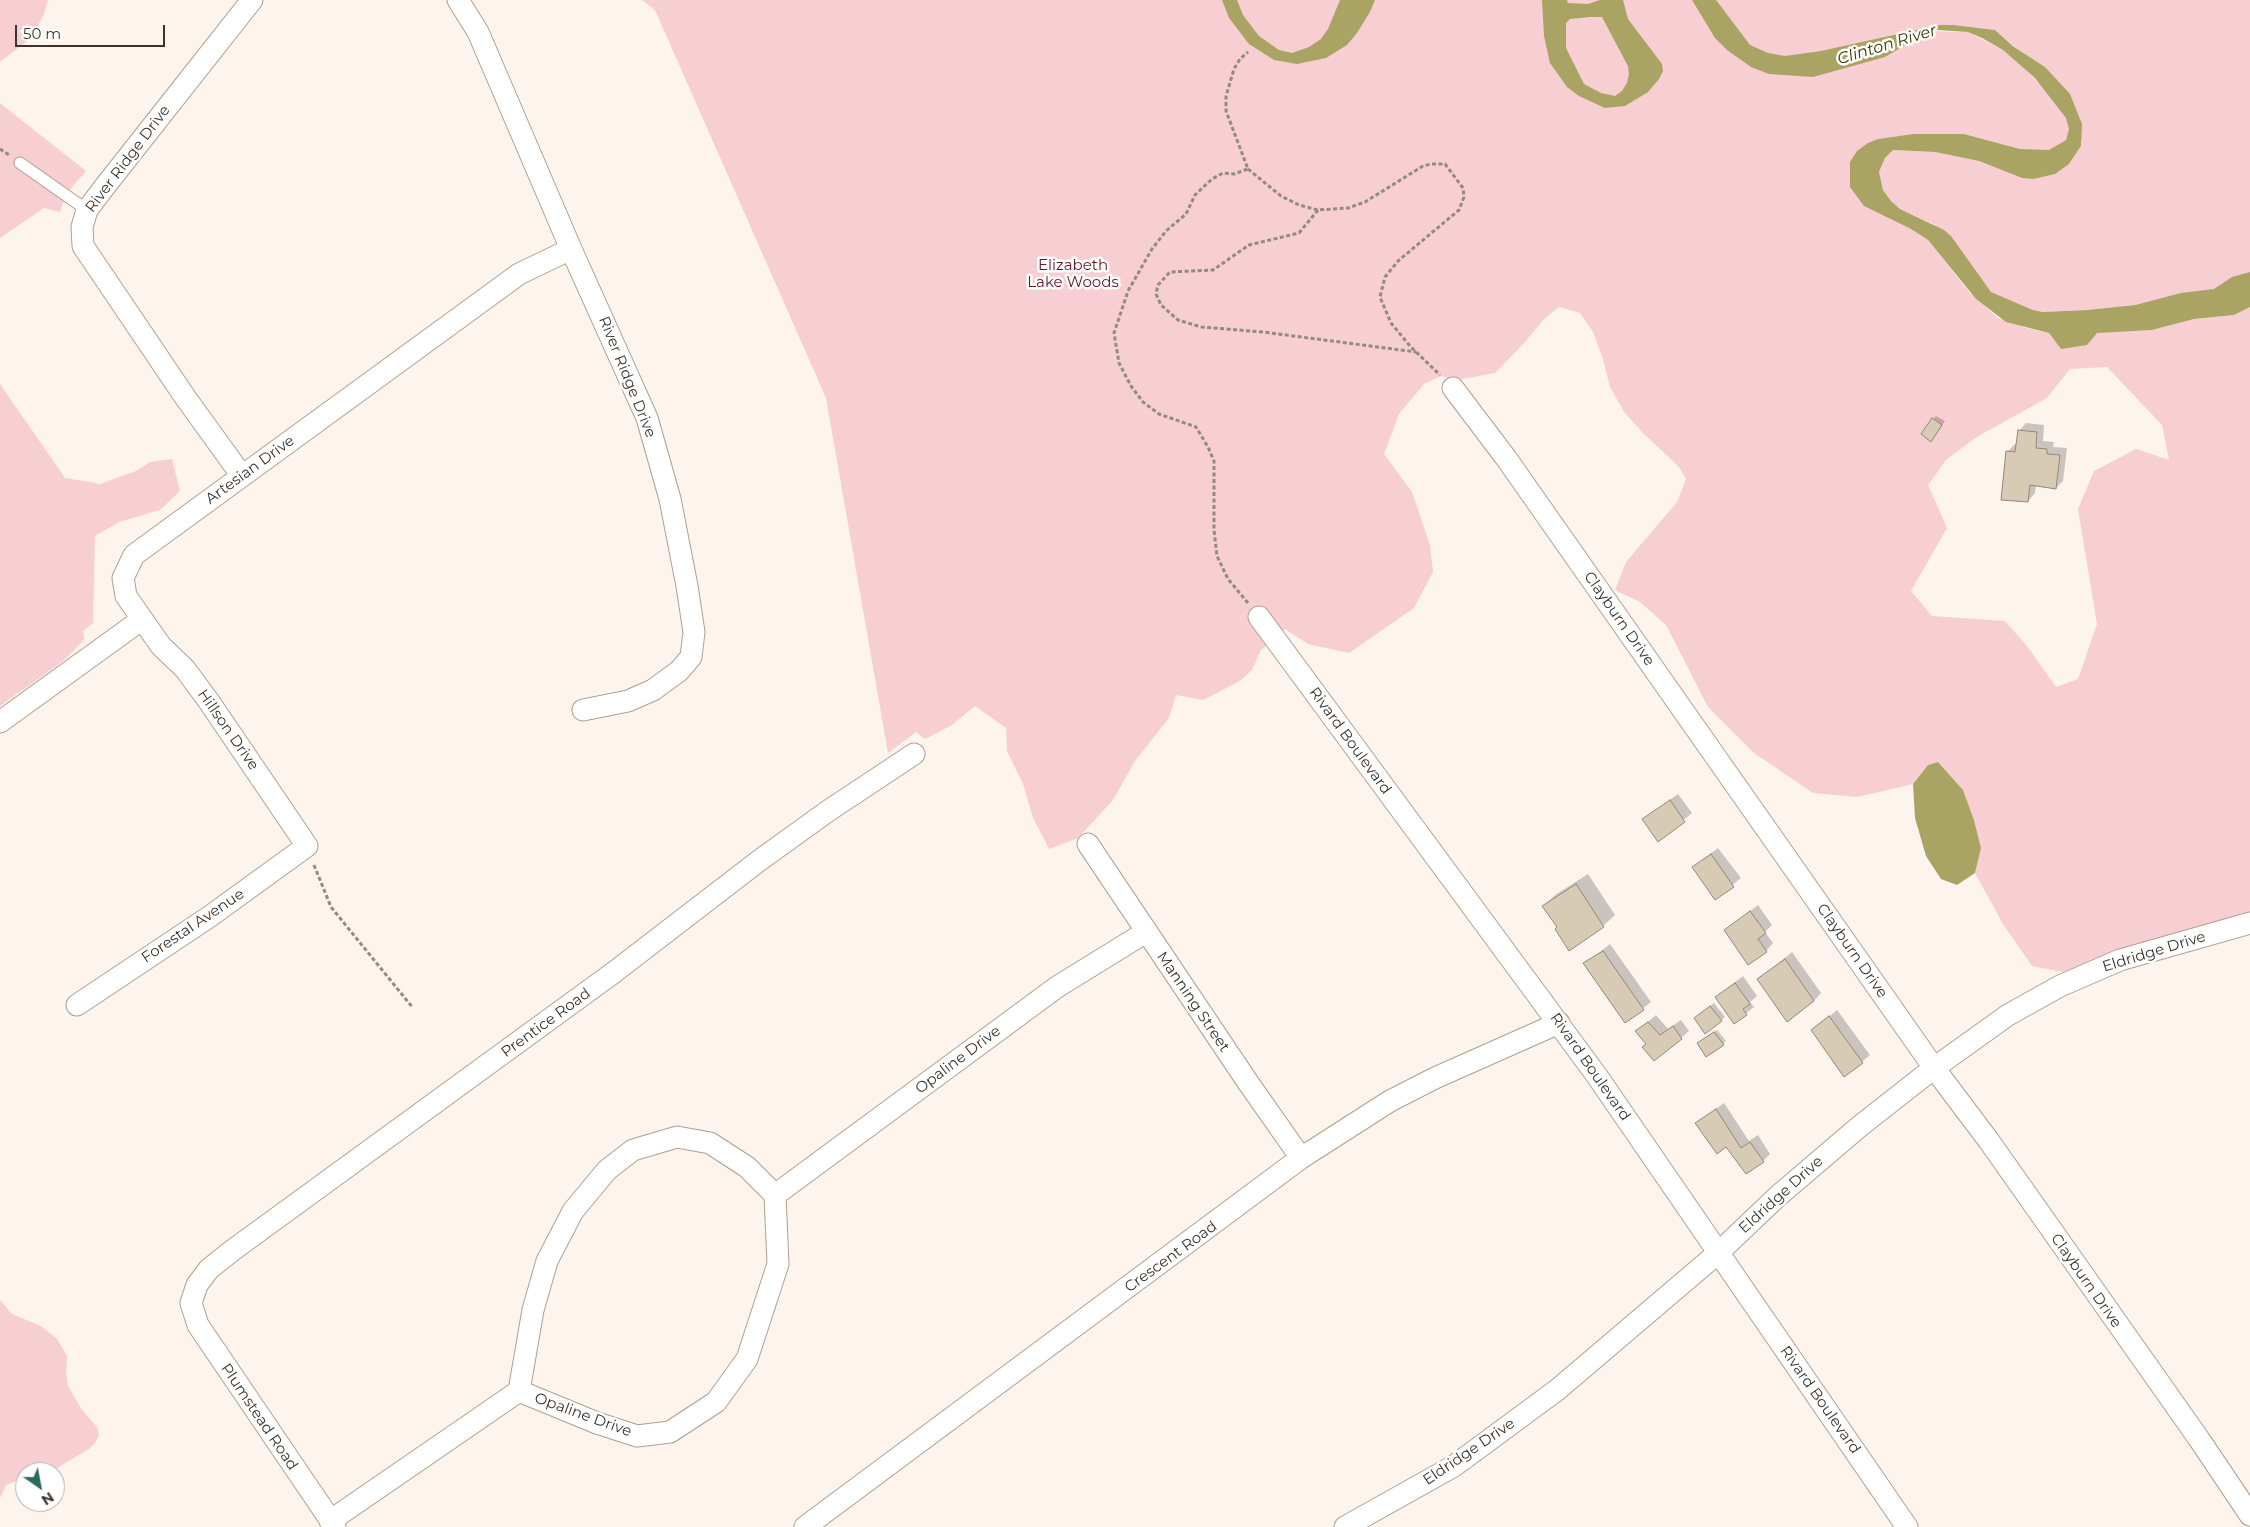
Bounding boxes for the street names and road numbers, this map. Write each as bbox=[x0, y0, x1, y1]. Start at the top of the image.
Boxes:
street label: River Ridge Drive bbox=[82, 102, 174, 216]
street label: River Ridge Drive bbox=[594, 314, 660, 440]
street label: Artesian Drive bbox=[202, 432, 298, 508]
street label: Clayburn Drive bbox=[1580, 568, 1658, 670]
street label: Rivard Boulevard bbox=[1305, 684, 1395, 798]
street label: Hillson Drive bbox=[194, 686, 262, 774]
street label: Forestal Avenue bbox=[138, 885, 248, 967]
street label: Clayburn Drive bbox=[1813, 900, 1891, 1002]
street label: Eldridge Drive bbox=[2100, 928, 2208, 976]
street label: Manning Street bbox=[1153, 948, 1233, 1056]
street label: Prentice Road bbox=[498, 985, 594, 1061]
street label: Rivard Boulevard bbox=[1546, 1009, 1634, 1125]
street label: Opaline Drive bbox=[912, 1022, 1004, 1098]
street label: Eldridge Drive bbox=[1735, 1153, 1827, 1237]
street label: Crescent Road bbox=[1121, 1218, 1221, 1296]
street label: Clayburn Drive bbox=[2047, 1230, 2125, 1332]
street label: Rivard Boulevard bbox=[1776, 1342, 1864, 1458]
street label: Plumstead Road bbox=[217, 1360, 301, 1474]
street label: Opaline Drive bbox=[532, 1389, 634, 1441]
street label: Eldridge Drive bbox=[1420, 1415, 1518, 1489]

